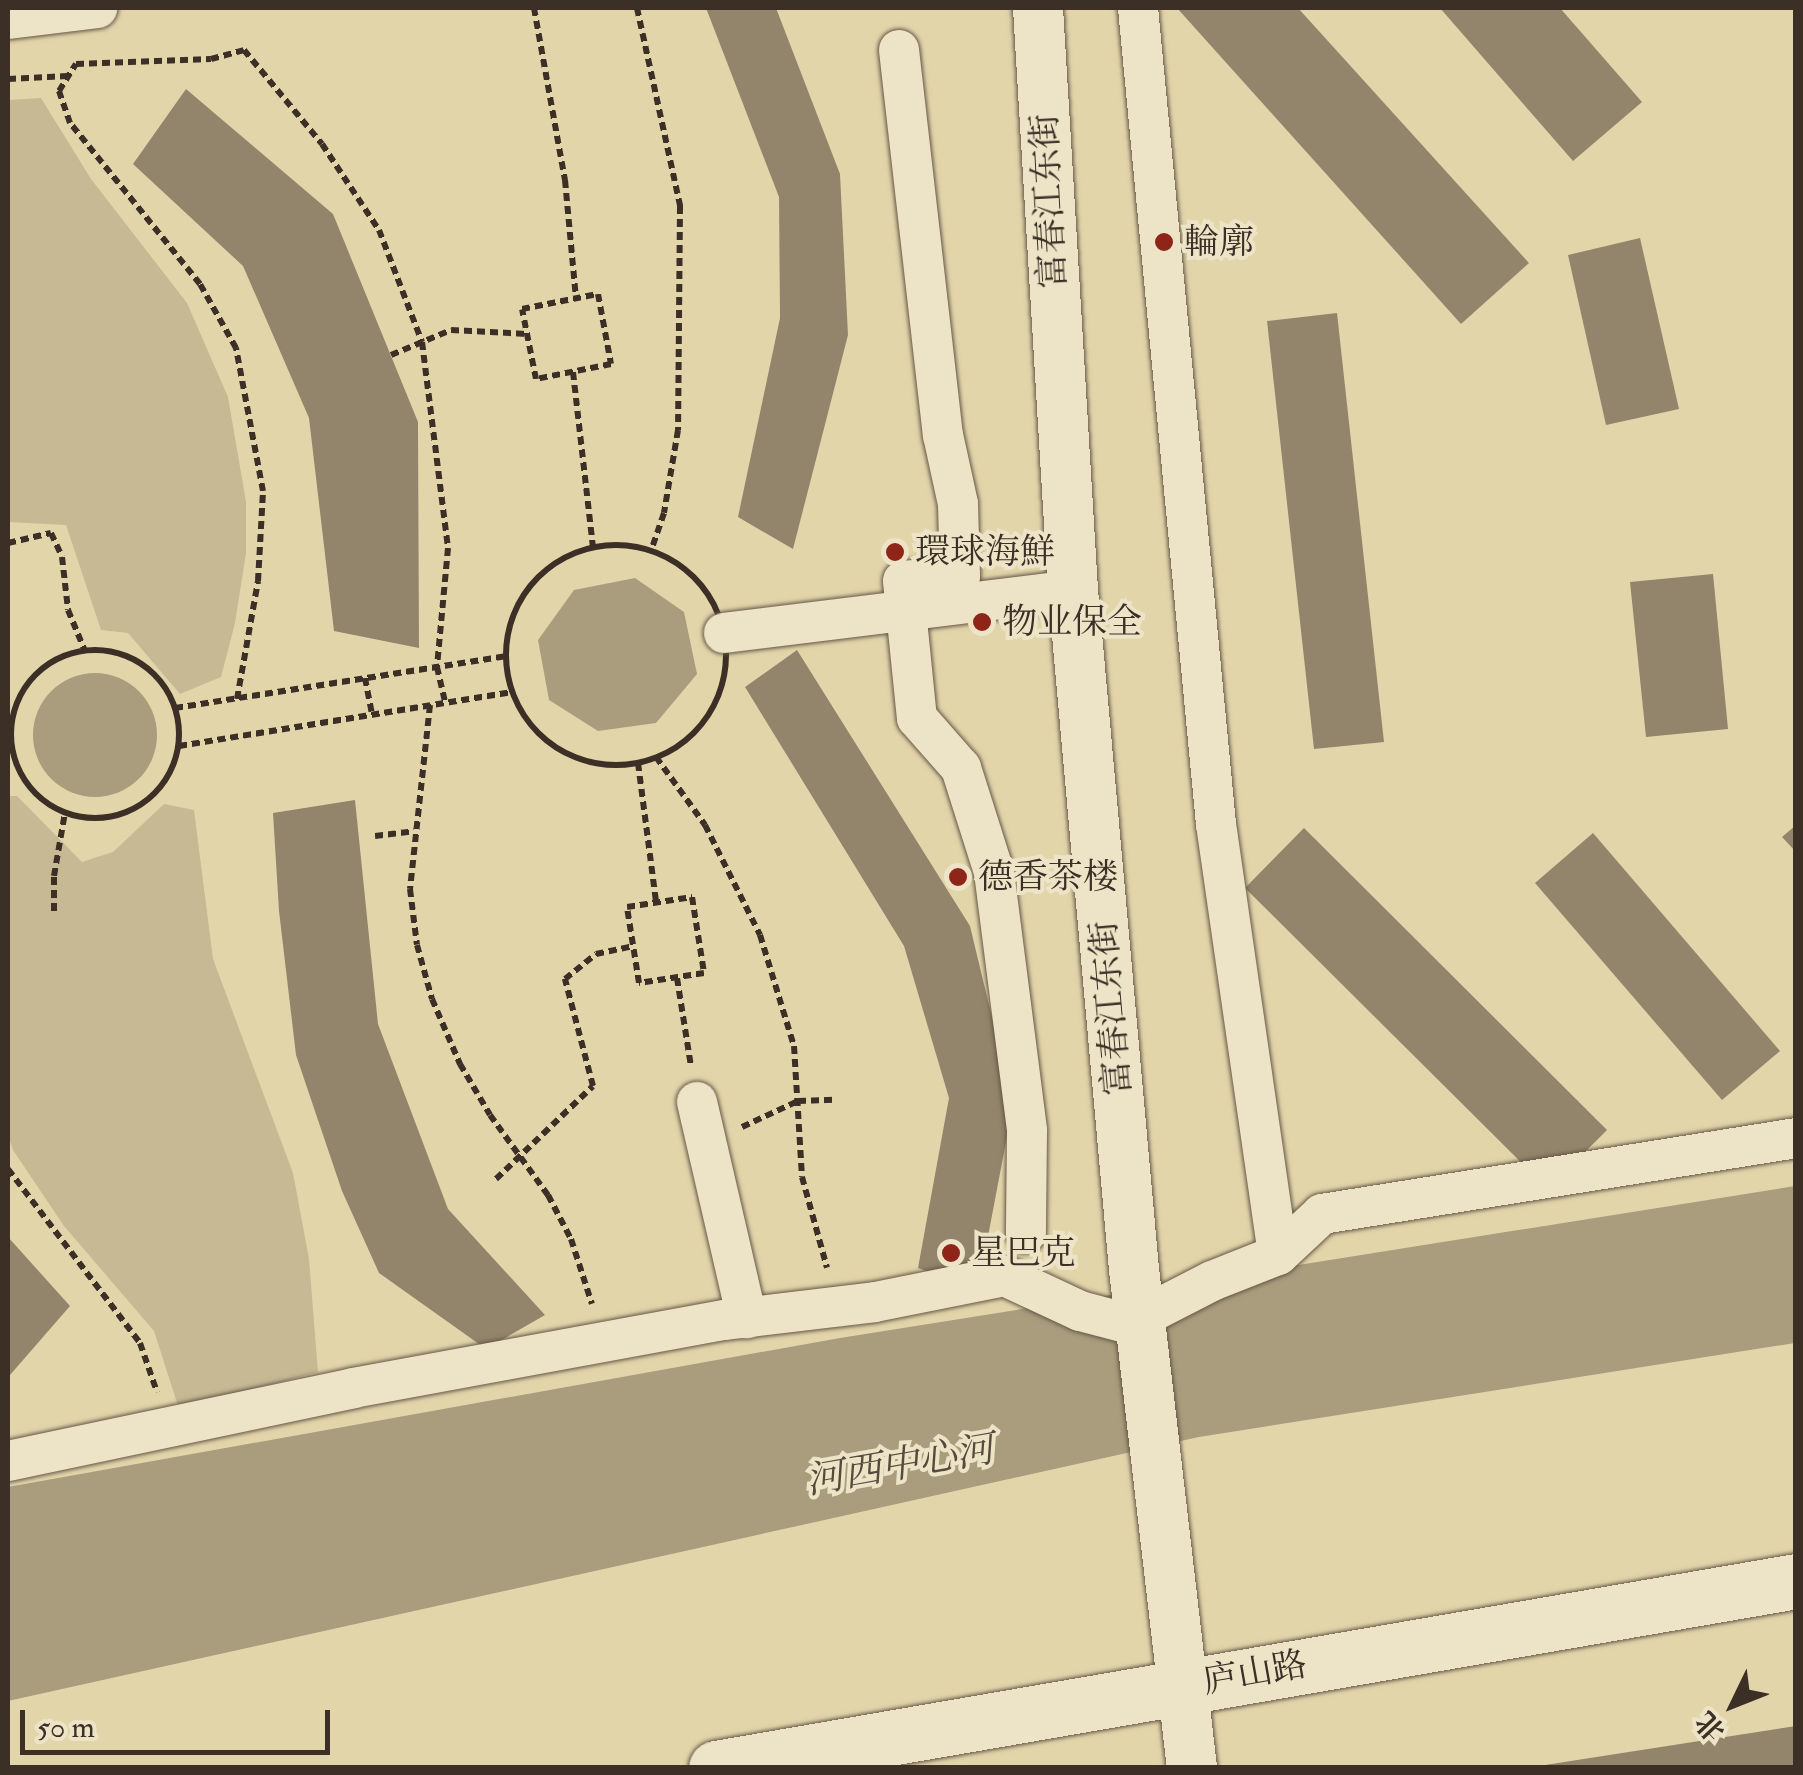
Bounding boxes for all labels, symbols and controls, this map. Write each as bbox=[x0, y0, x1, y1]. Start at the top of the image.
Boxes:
street label: 富春江东街 bbox=[1023, 113, 1075, 289]
place label: 輪廓 bbox=[1184, 221, 1254, 263]
marker: 輪廓 bbox=[1153, 231, 1175, 253]
place label: 環球海鮮 bbox=[915, 531, 1055, 573]
marker: 環球海鮮 bbox=[884, 541, 906, 563]
place label: 物业保全 bbox=[1002, 601, 1142, 643]
marker: 物业保全 bbox=[971, 611, 993, 633]
place label: 德香茶楼 bbox=[978, 856, 1118, 898]
marker: 德香茶楼 bbox=[947, 866, 969, 888]
street label: 富春江东街 bbox=[1082, 919, 1140, 1097]
place label: 星巴克 bbox=[971, 1232, 1076, 1274]
marker: 星巴克 bbox=[940, 1242, 962, 1264]
water label: 河西中心河 bbox=[802, 1427, 998, 1505]
street label: 庐山路 bbox=[1200, 1643, 1310, 1703]
north arrow bbox=[1683, 1655, 1783, 1755]
scale bar bbox=[25, 1690, 335, 1752]
text: 北 bbox=[1688, 1704, 1733, 1748]
text: 50 m bbox=[37, 1709, 95, 1746]

